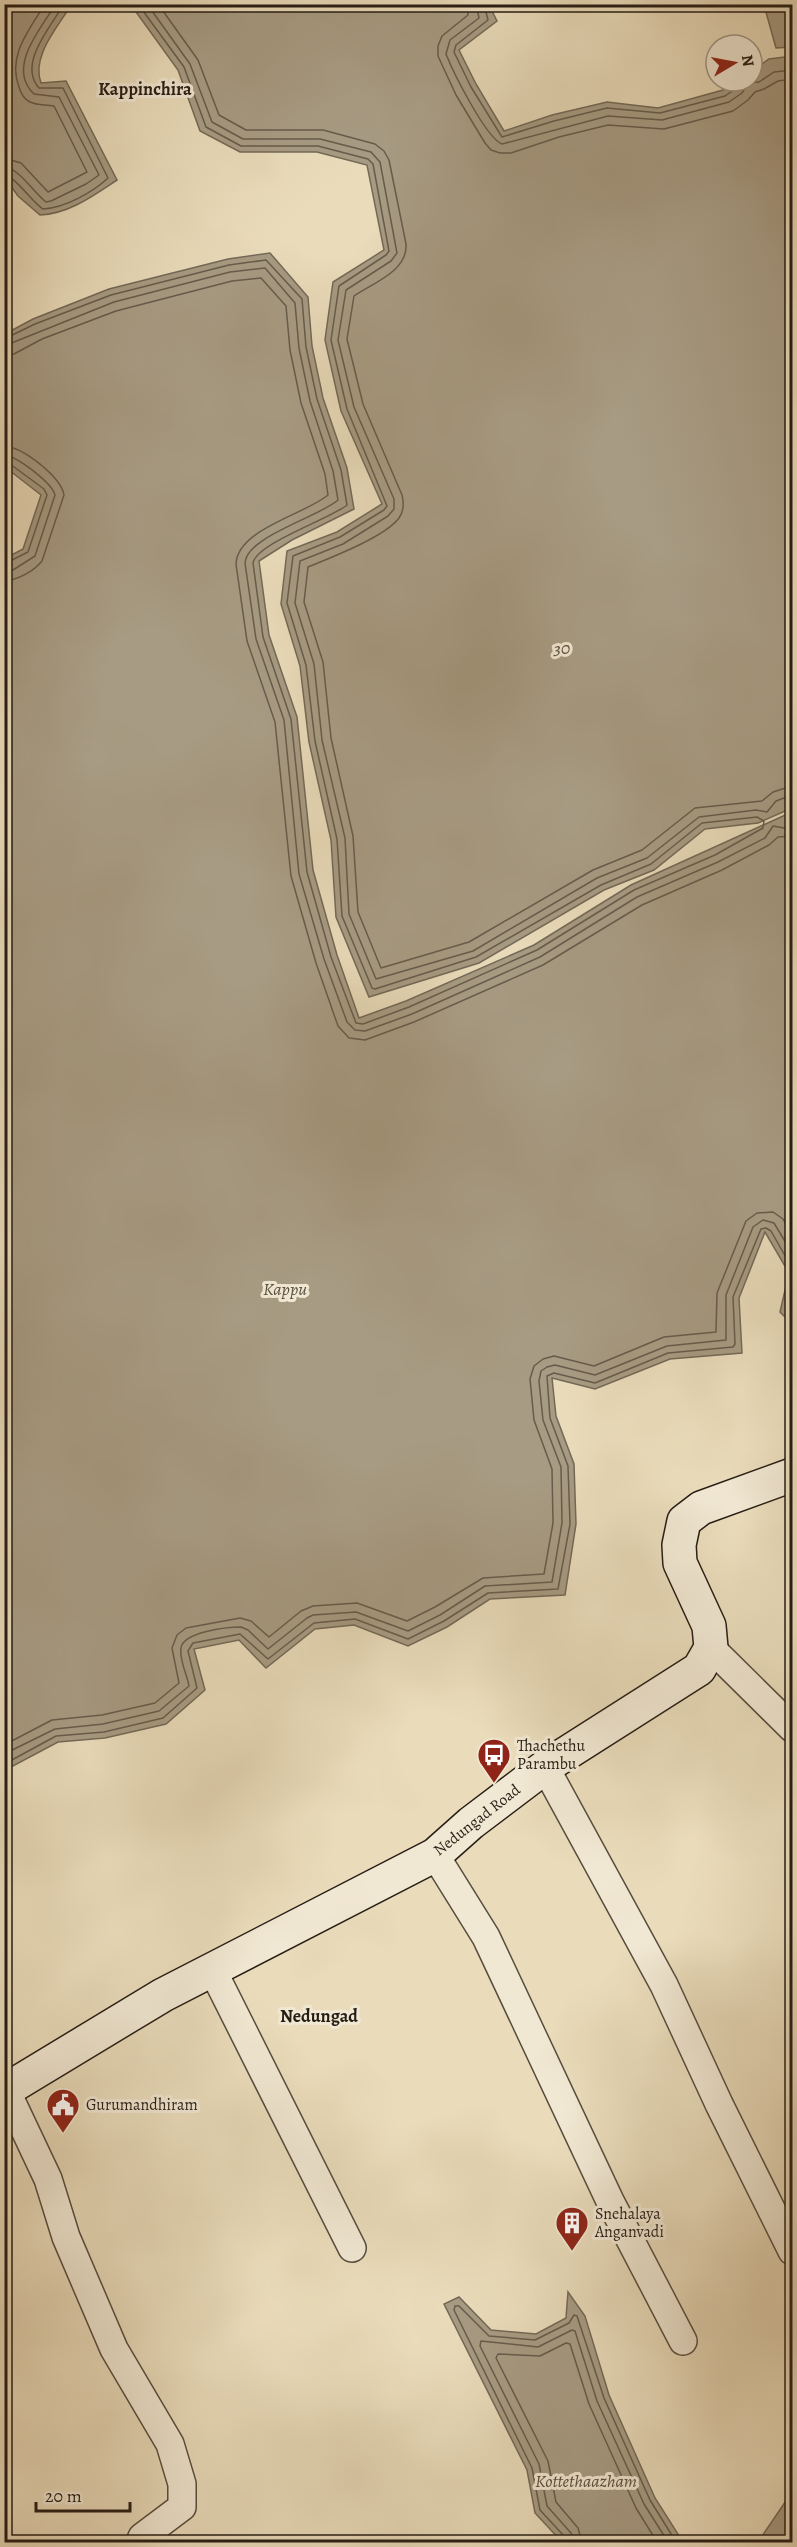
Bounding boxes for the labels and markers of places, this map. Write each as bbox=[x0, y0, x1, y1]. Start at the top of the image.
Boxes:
place label: Thachethu Parambu bbox=[517, 1735, 586, 1775]
bus stop icon: Thachethu Parambu bbox=[476, 1737, 512, 1784]
public building icon: Gurumandhiram bbox=[45, 2087, 81, 2134]
place label: Gurumandhiram bbox=[86, 2094, 198, 2116]
place label: Snehalaya Anganvadi bbox=[594, 2203, 664, 2243]
building icon: Snehalaya Anganvadi bbox=[554, 2205, 590, 2252]

